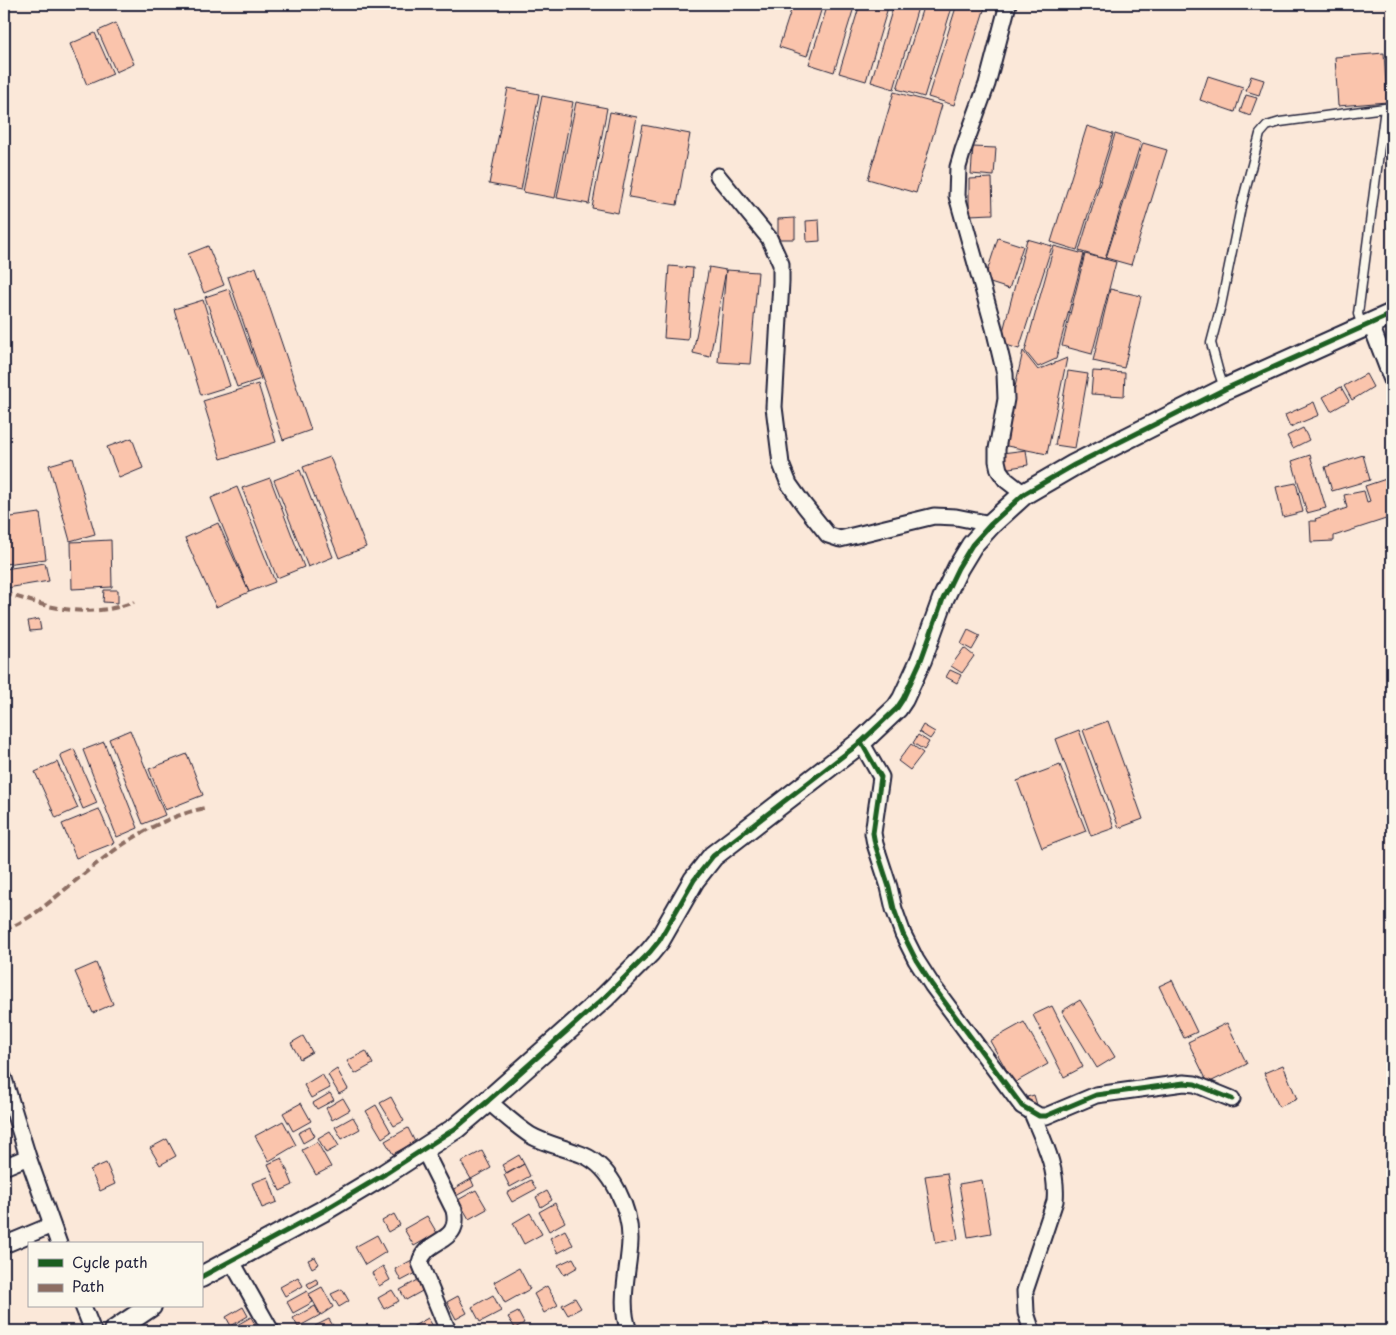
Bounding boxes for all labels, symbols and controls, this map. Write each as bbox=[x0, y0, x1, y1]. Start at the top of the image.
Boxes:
legend bbox=[28, 1242, 202, 1308]
text: Cycle path bbox=[72, 1250, 148, 1273]
text: Path bbox=[72, 1274, 104, 1297]

